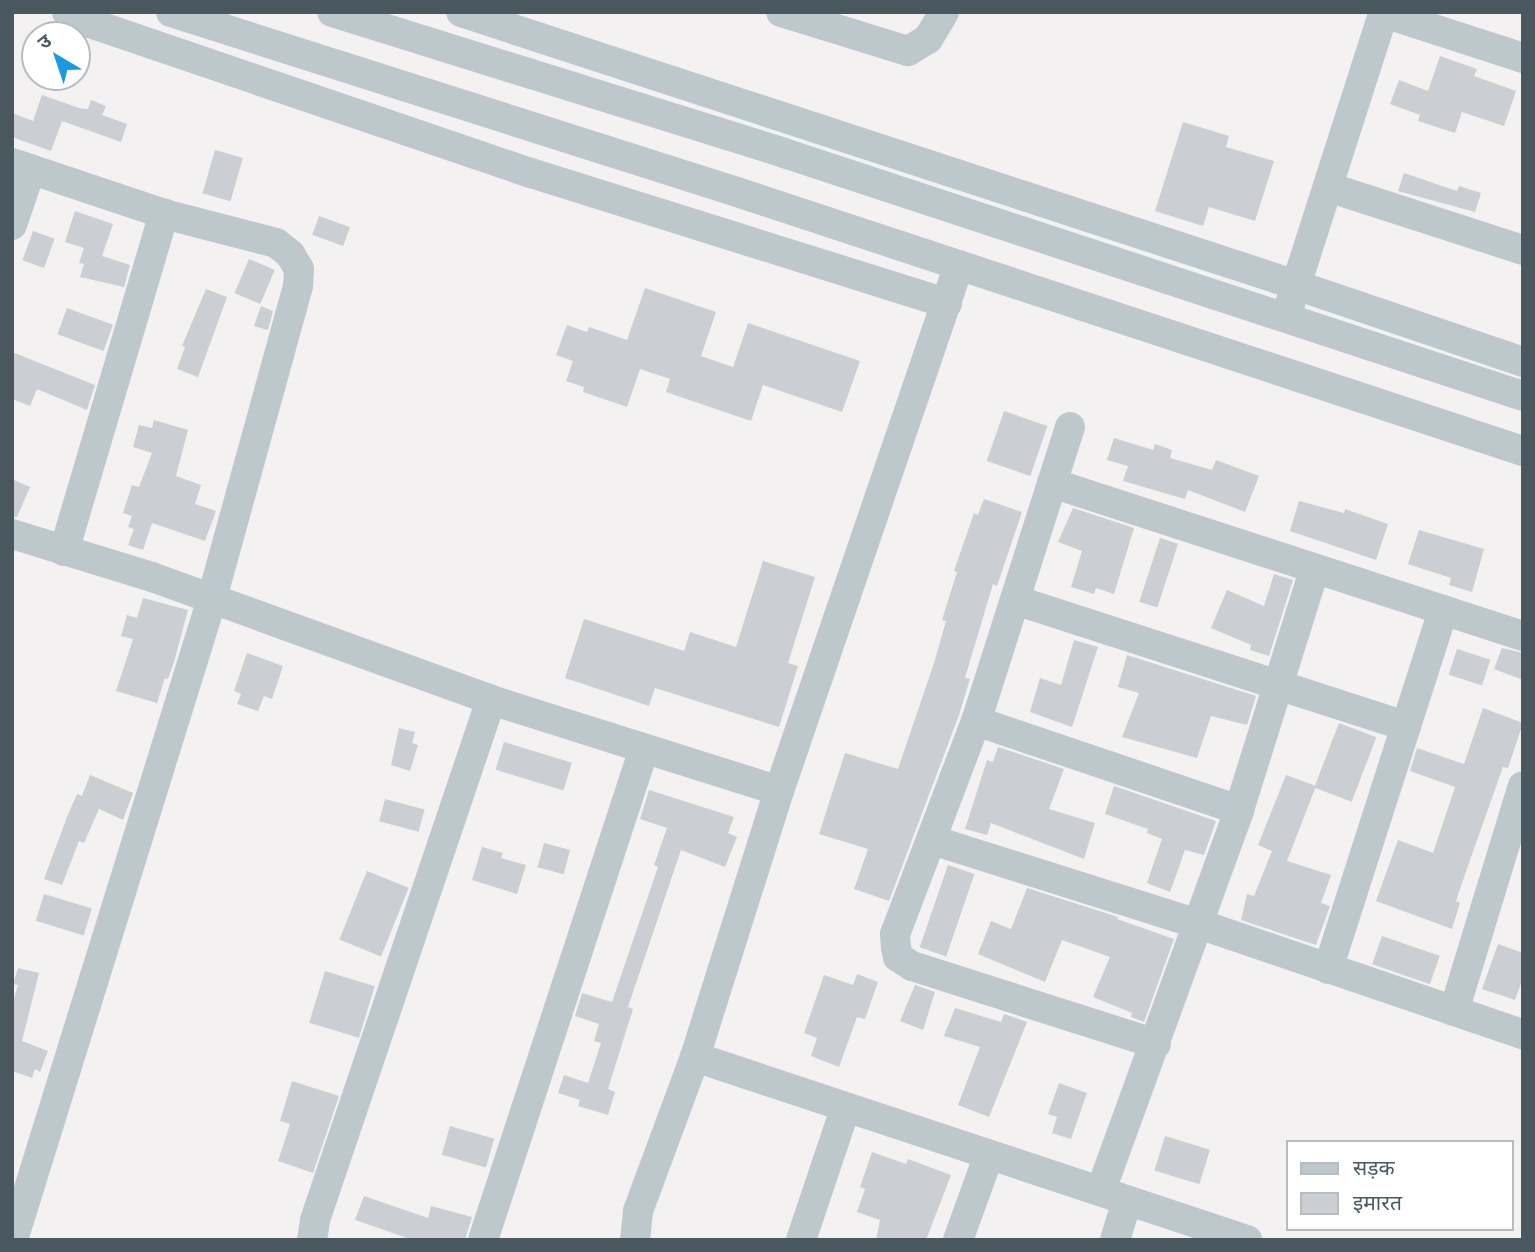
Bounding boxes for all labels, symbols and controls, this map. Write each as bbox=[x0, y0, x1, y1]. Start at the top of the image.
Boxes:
north arrow bbox=[21, 21, 91, 91]
text: उ bbox=[32, 28, 56, 54]
legend bbox=[1286, 1140, 1514, 1231]
text: सड़क bbox=[1353, 1154, 1395, 1181]
text: इमारत bbox=[1353, 1189, 1402, 1216]

